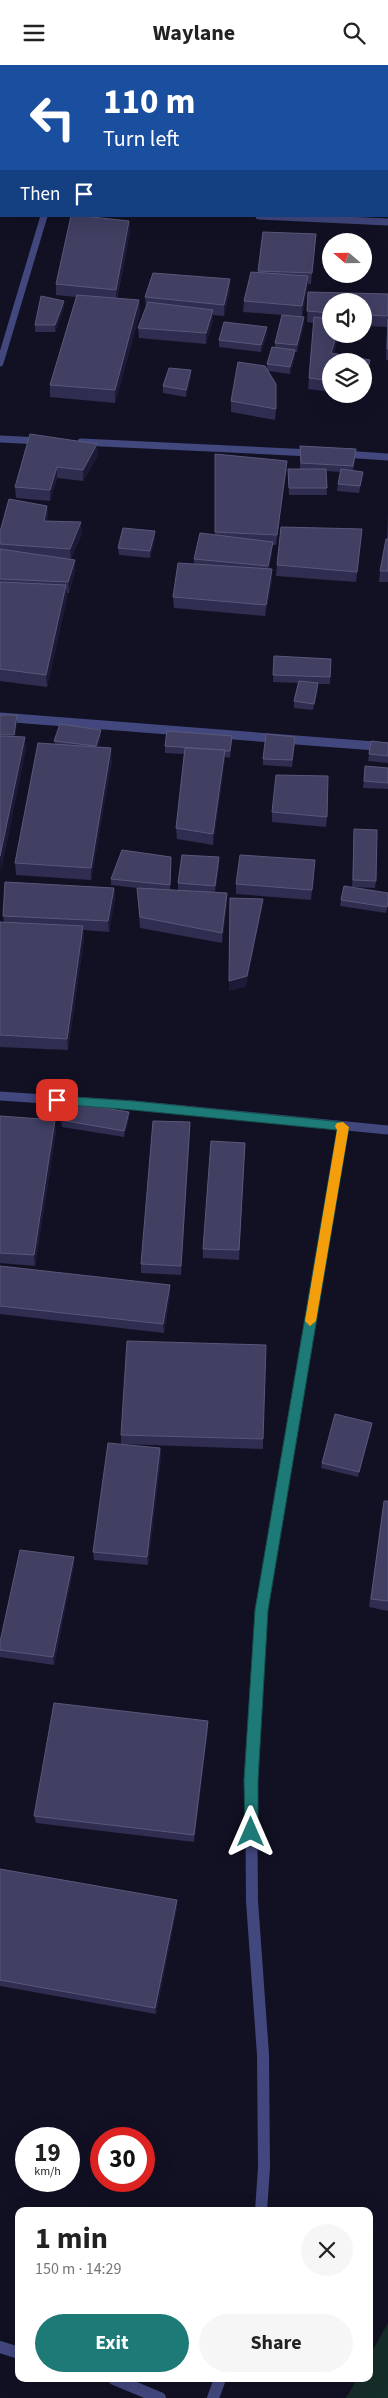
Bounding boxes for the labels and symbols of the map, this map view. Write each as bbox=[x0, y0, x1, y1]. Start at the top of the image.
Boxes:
north arrow bbox=[322, 233, 372, 283]
pin bbox=[36, 1079, 78, 1121]
position arrow bbox=[224, 1805, 276, 1857]
speed limit sign: 30 bbox=[90, 2127, 155, 2192]

